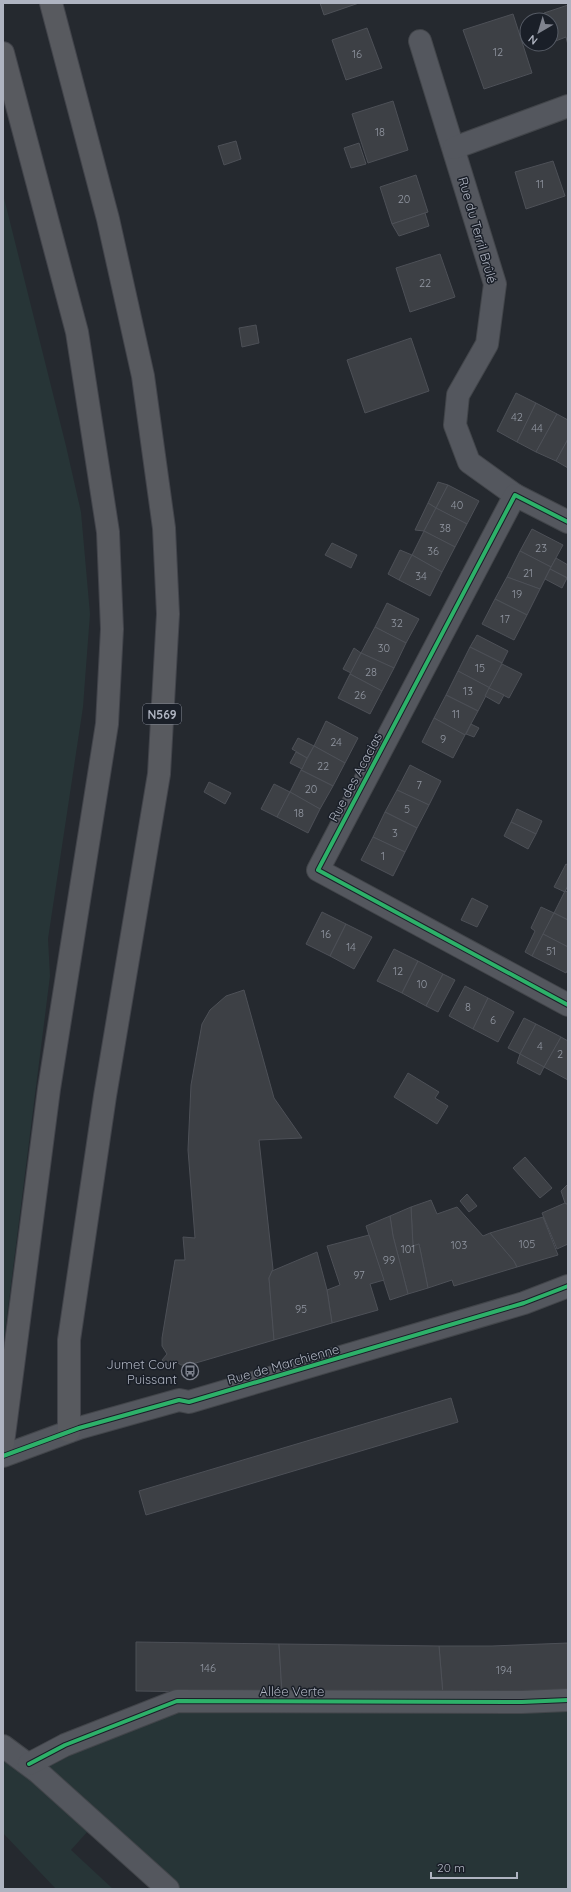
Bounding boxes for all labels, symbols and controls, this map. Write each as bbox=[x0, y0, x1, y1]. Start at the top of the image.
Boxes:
north arrow bbox=[519, 12, 559, 52]
text: N bbox=[525, 32, 540, 48]
house number: 12 bbox=[493, 45, 503, 59]
house number: 16 bbox=[352, 47, 362, 61]
house number: 18 bbox=[375, 125, 385, 139]
street label: Rue du Terril Brûlé bbox=[455, 175, 501, 285]
house number: 11 bbox=[536, 177, 544, 191]
house number: 20 bbox=[398, 192, 410, 206]
house number: 22 bbox=[419, 276, 431, 290]
house number: 42 bbox=[511, 410, 523, 424]
house number: 44 bbox=[531, 421, 543, 435]
house number: 40 bbox=[451, 498, 463, 512]
house number: 38 bbox=[439, 521, 451, 535]
house number: 23 bbox=[535, 541, 547, 555]
house number: 36 bbox=[427, 544, 439, 558]
house number: 21 bbox=[523, 566, 533, 580]
house number: 34 bbox=[415, 569, 427, 583]
house number: 19 bbox=[512, 587, 522, 601]
house number: 17 bbox=[500, 612, 510, 626]
house number: 32 bbox=[391, 616, 403, 630]
house number: 30 bbox=[378, 641, 390, 655]
house number: 15 bbox=[475, 661, 485, 675]
house number: 28 bbox=[365, 665, 377, 679]
house number: 13 bbox=[463, 684, 473, 698]
house number: 26 bbox=[354, 688, 366, 702]
road number: N569 bbox=[143, 704, 181, 724]
house number: 11 bbox=[452, 707, 460, 721]
street label: Rue des Acacias bbox=[325, 730, 385, 824]
house number: 9 bbox=[440, 732, 446, 746]
house number: 24 bbox=[330, 735, 342, 749]
house number: 22 bbox=[317, 759, 329, 773]
house number: 7 bbox=[416, 778, 422, 792]
house number: 20 bbox=[305, 782, 317, 796]
house number: 5 bbox=[404, 802, 410, 816]
house number: 18 bbox=[294, 806, 304, 820]
house number: 3 bbox=[392, 826, 398, 840]
house number: 1 bbox=[381, 849, 385, 863]
house number: 16 bbox=[321, 927, 331, 941]
house number: 14 bbox=[346, 940, 356, 954]
house number: 51 bbox=[546, 944, 556, 958]
house number: 12 bbox=[393, 964, 403, 978]
house number: 10 bbox=[417, 977, 427, 991]
house number: 8 bbox=[465, 1000, 471, 1014]
house number: 6 bbox=[490, 1013, 496, 1027]
house number: 4 bbox=[537, 1039, 543, 1053]
house number: 2 bbox=[557, 1047, 563, 1061]
house number: 105 bbox=[519, 1237, 535, 1251]
house number: 103 bbox=[451, 1238, 467, 1252]
house number: 101 bbox=[401, 1242, 415, 1256]
house number: 99 bbox=[383, 1253, 395, 1267]
house number: 97 bbox=[353, 1268, 365, 1282]
house number: 95 bbox=[295, 1302, 307, 1316]
street label: Rue de Marchienne bbox=[225, 1340, 341, 1388]
place label: Jumet Cour Puissant bbox=[106, 1356, 177, 1387]
bus stop icon: Jumet Cour Puissant bbox=[180, 1361, 200, 1381]
house number: 146 bbox=[200, 1661, 216, 1675]
house number: 194 bbox=[496, 1663, 512, 1677]
street label: Allée Verte bbox=[260, 1683, 324, 1699]
scale bar bbox=[431, 1854, 517, 1880]
text: 20 m bbox=[437, 1860, 465, 1875]

